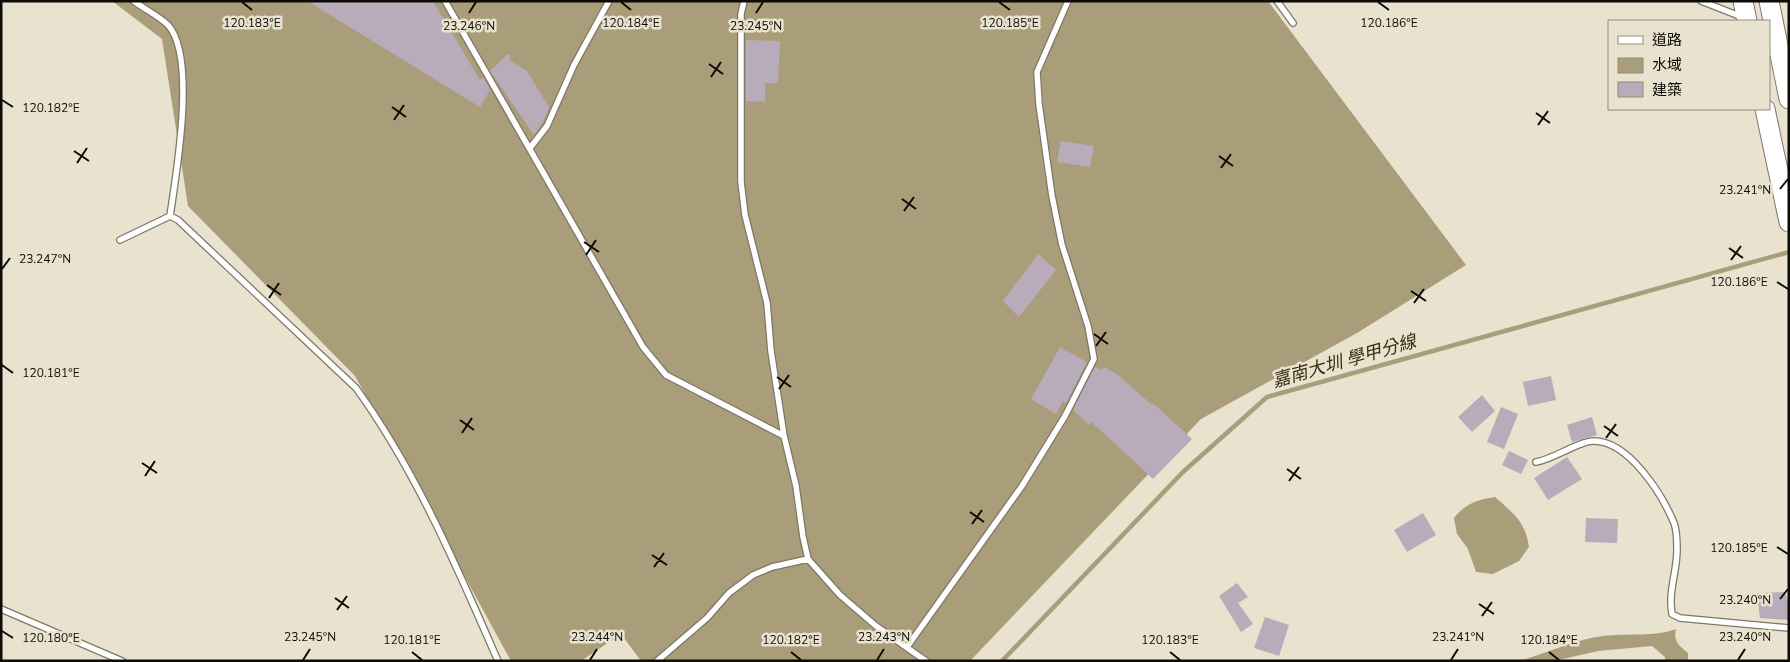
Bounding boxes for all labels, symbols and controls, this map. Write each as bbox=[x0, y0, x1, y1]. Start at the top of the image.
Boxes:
text: 120.183°E bbox=[223, 15, 281, 31]
text: 120.184°E bbox=[602, 15, 660, 31]
text: 120.185°E bbox=[981, 15, 1039, 31]
text: 120.186°E bbox=[1360, 15, 1418, 31]
text: 23.246°N bbox=[443, 18, 495, 34]
text: 23.245°N bbox=[730, 18, 782, 34]
legend bbox=[1608, 20, 1770, 110]
text: 道路 bbox=[1652, 30, 1682, 50]
text: 水域 bbox=[1652, 55, 1682, 75]
text: 建築 bbox=[1652, 80, 1682, 100]
text: 120.182°E bbox=[22, 100, 80, 116]
text: 23.241°N bbox=[1719, 182, 1771, 198]
text: 23.247°N bbox=[19, 251, 71, 267]
text: 120.186°E bbox=[1710, 274, 1768, 290]
water label: 嘉南大圳 學甲分線 bbox=[1269, 328, 1421, 393]
text: 120.181°E bbox=[22, 365, 80, 381]
text: 120.185°E bbox=[1710, 540, 1768, 556]
text: 23.240°N bbox=[1719, 592, 1771, 608]
text: 23.245°N bbox=[284, 629, 336, 645]
text: 23.244°N bbox=[571, 629, 623, 645]
text: 23.243°N bbox=[858, 629, 910, 645]
text: 23.241°N bbox=[1432, 629, 1484, 645]
text: 23.240°N bbox=[1719, 629, 1771, 645]
text: 120.180°E bbox=[22, 630, 80, 646]
text: 120.181°E bbox=[383, 632, 441, 648]
text: 120.182°E bbox=[762, 632, 820, 648]
text: 120.183°E bbox=[1141, 632, 1199, 648]
text: 120.184°E bbox=[1520, 632, 1578, 648]

